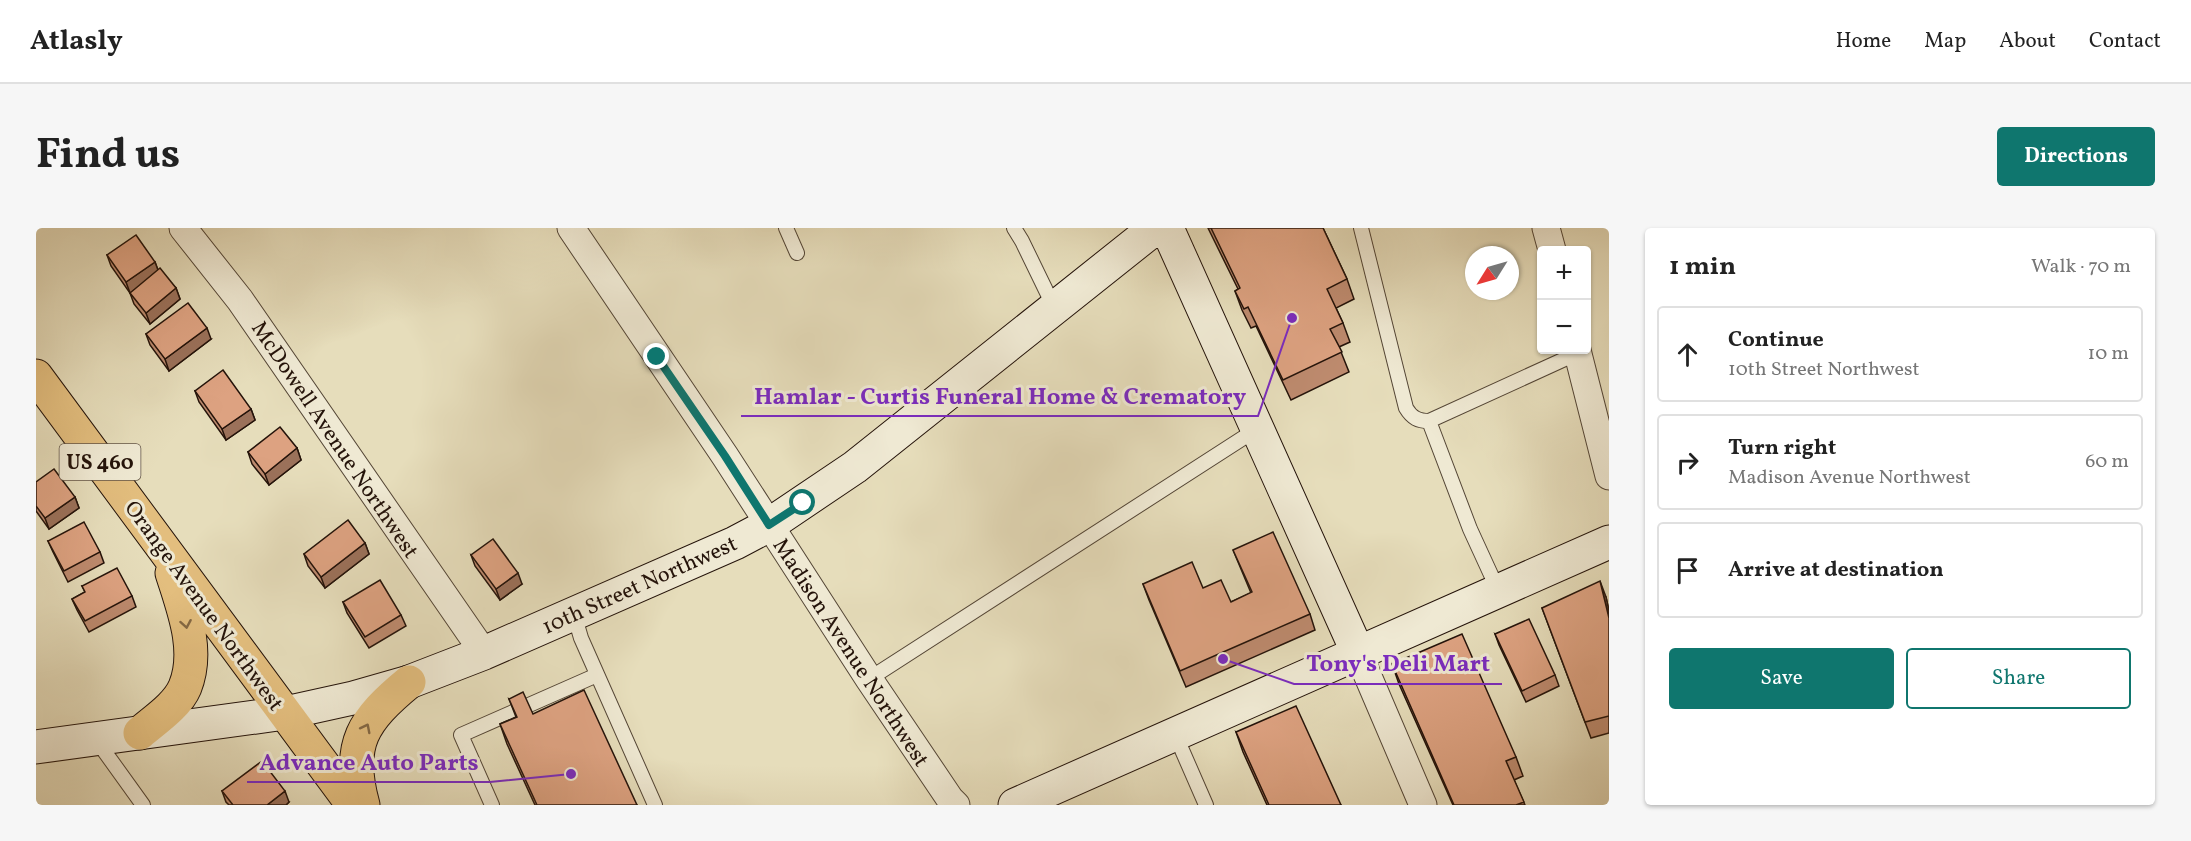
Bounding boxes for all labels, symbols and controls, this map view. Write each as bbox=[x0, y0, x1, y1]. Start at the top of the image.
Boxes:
text: Atlasly bbox=[30, 22, 123, 61]
text: Home bbox=[1836, 27, 1891, 56]
text: Map bbox=[1924, 27, 1966, 56]
text: About bbox=[1999, 27, 2056, 56]
text: Contact bbox=[2089, 27, 2161, 56]
text: Find us bbox=[36, 127, 180, 186]
button: Directions bbox=[1997, 127, 2155, 186]
north arrow bbox=[1465, 246, 1519, 300]
map controls bbox=[1537, 246, 1591, 354]
button: + bbox=[1537, 246, 1591, 300]
text: 1 min bbox=[1669, 249, 1736, 285]
text: Walk · 70 m bbox=[2031, 253, 2131, 281]
button: − bbox=[1537, 300, 1591, 354]
street label: McDowell Avenue Northwest bbox=[243, 316, 425, 565]
text: Continue bbox=[1728, 325, 1824, 356]
icon: ahead bbox=[1671, 338, 1704, 371]
text: 10 m bbox=[2088, 340, 2129, 368]
route end bbox=[643, 343, 669, 369]
text: 10th Street Northwest bbox=[1728, 356, 1919, 384]
callout: Hamlar - Curtis Funeral Home & Crematory bbox=[741, 374, 1258, 416]
text: Hamlar - Curtis Funeral Home & Crematory bbox=[754, 381, 1247, 415]
text: Turn right bbox=[1728, 433, 1836, 464]
road number: US 460 bbox=[59, 444, 140, 480]
icon: right bbox=[1671, 446, 1704, 479]
text: 60 m bbox=[2085, 448, 2129, 476]
text: Madison Avenue Northwest bbox=[1728, 464, 1971, 492]
route start bbox=[789, 489, 815, 515]
street label: Orange Avenue Northwest bbox=[116, 495, 290, 718]
street label: 10th Street Northwest bbox=[537, 529, 743, 643]
street label: Madison Avenue Northwest bbox=[764, 533, 936, 774]
icon: arrive bbox=[1671, 554, 1704, 587]
text: Arrive at destination bbox=[1728, 555, 1944, 586]
one-way arrow bbox=[179, 619, 192, 629]
callout: Tony's Deli Mart bbox=[1294, 642, 1502, 684]
text: Tony's Deli Mart bbox=[1306, 648, 1490, 682]
button: Save bbox=[1669, 648, 1894, 709]
button: Share bbox=[1906, 648, 2131, 709]
one-way arrow bbox=[359, 724, 371, 735]
callout: Advance Auto Parts bbox=[247, 740, 490, 782]
text: Advance Auto Parts bbox=[259, 747, 479, 781]

